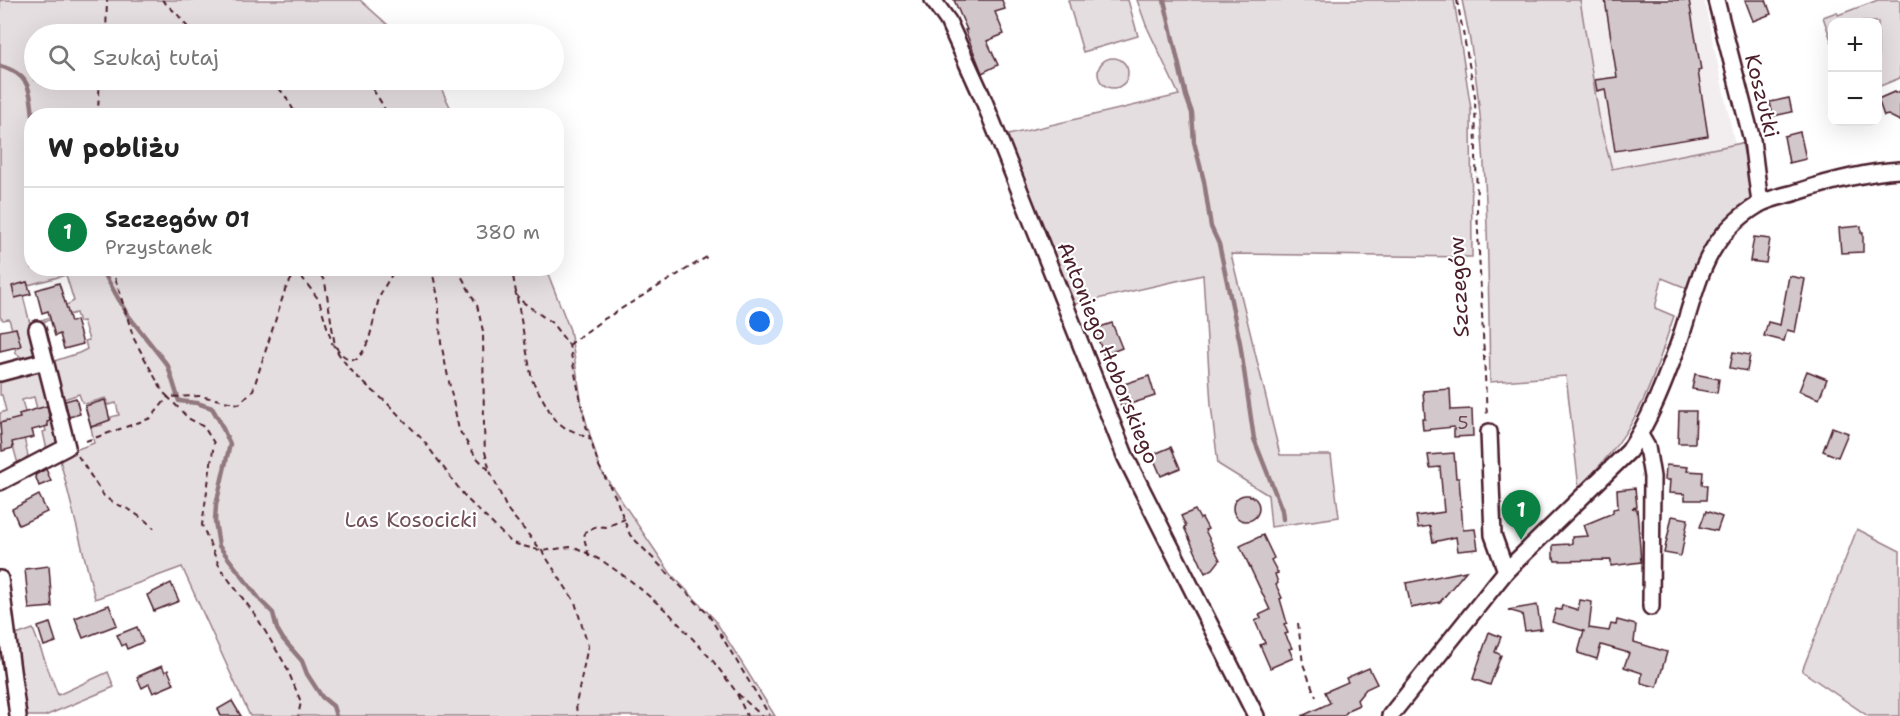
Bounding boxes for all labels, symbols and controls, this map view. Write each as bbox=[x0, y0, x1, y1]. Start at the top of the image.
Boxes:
map controls bbox=[1828, 18, 1882, 126]
button: + bbox=[1828, 18, 1882, 72]
search box bbox=[24, 24, 564, 90]
icon: search bbox=[45, 41, 78, 74]
text: Szukaj tutaj bbox=[93, 43, 219, 72]
street label: Koszutki bbox=[1738, 51, 1786, 141]
button: − bbox=[1828, 72, 1882, 126]
text: W pobliżu bbox=[48, 130, 180, 165]
text: Szczegów 01 bbox=[105, 205, 250, 234]
text: 1 bbox=[63, 219, 72, 245]
text: 380 m bbox=[475, 219, 540, 245]
text: Przystanek bbox=[105, 234, 213, 260]
street label: Szczegów bbox=[1442, 236, 1476, 338]
street label: Antoniego Hoborskiego bbox=[1051, 238, 1165, 468]
your location bbox=[745, 307, 774, 336]
house number: 5 bbox=[1457, 411, 1469, 435]
pin: 1 bbox=[1502, 490, 1540, 540]
park label: Las Kosocicki bbox=[344, 506, 478, 534]

